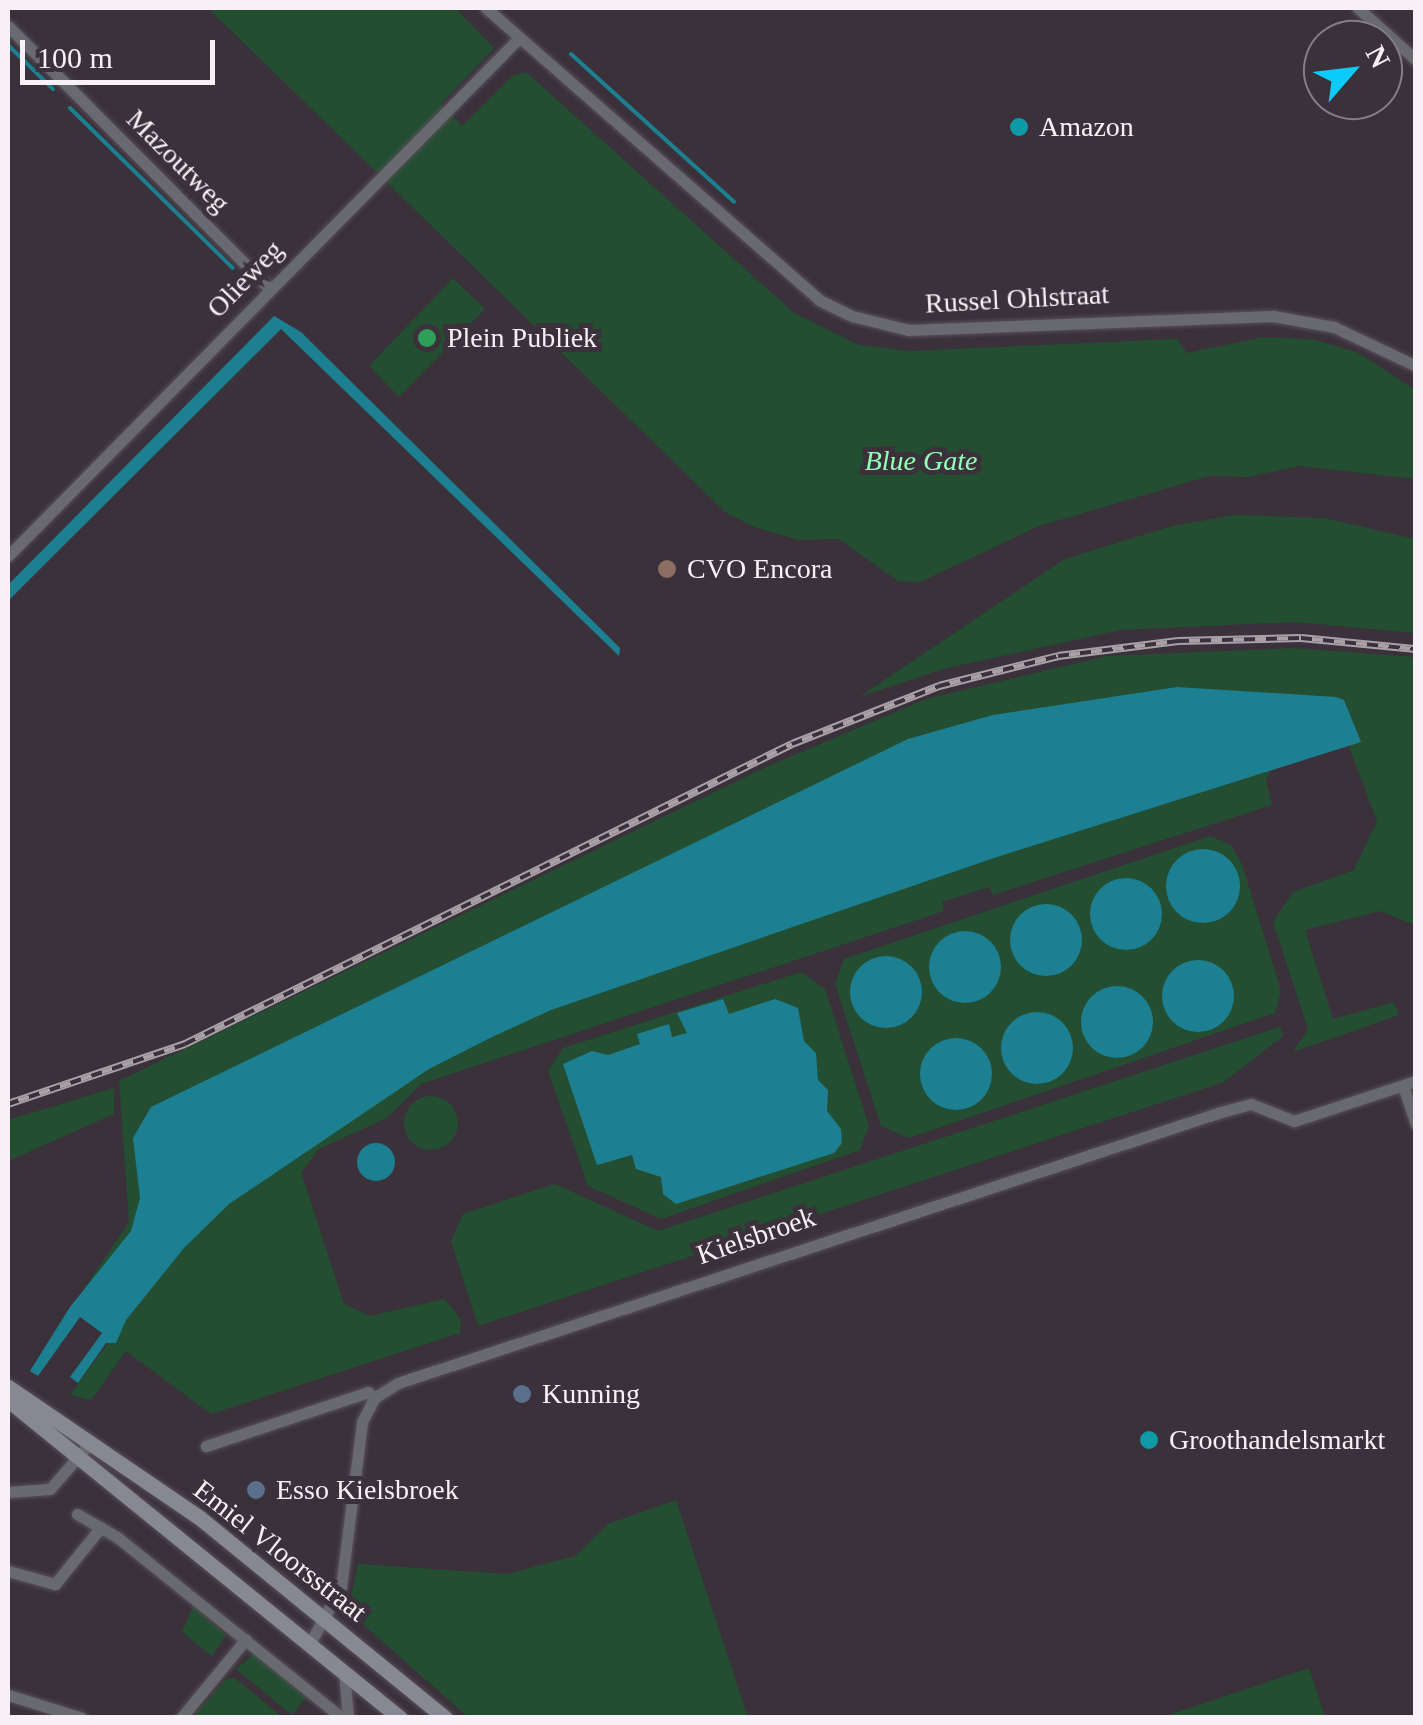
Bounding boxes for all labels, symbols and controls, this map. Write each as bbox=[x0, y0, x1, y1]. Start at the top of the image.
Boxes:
scale bar bbox=[25, 20, 220, 82]
north arrow bbox=[1303, 20, 1403, 120]
text: N bbox=[1360, 40, 1397, 73]
text: 100 m bbox=[37, 41, 113, 74]
street label: Mazoutweg bbox=[119, 102, 237, 220]
place label: Amazon bbox=[1039, 110, 1134, 144]
marker: Amazon bbox=[1008, 116, 1030, 138]
street label: Olieweg bbox=[200, 233, 290, 325]
street label: Russel Ohlstraat bbox=[924, 277, 1110, 321]
place label: Plein Publiek bbox=[447, 321, 597, 355]
marker: Plein Publiek bbox=[416, 327, 438, 349]
park label: Blue Gate bbox=[865, 444, 977, 478]
place label: CVO Encora bbox=[687, 552, 832, 586]
marker: CVO Encora bbox=[656, 558, 678, 580]
street label: Kielsbroek bbox=[692, 1200, 820, 1272]
place label: Kunning bbox=[542, 1377, 640, 1411]
marker: Kunning bbox=[511, 1383, 533, 1405]
place label: Groothandelsmarkt bbox=[1169, 1423, 1385, 1457]
marker: Groothandelsmarkt bbox=[1138, 1429, 1160, 1451]
street label: Emiel Vloorsstraat bbox=[187, 1473, 373, 1629]
place label: Esso Kielsbroek bbox=[276, 1473, 459, 1507]
marker: Esso Kielsbroek bbox=[245, 1479, 267, 1501]

